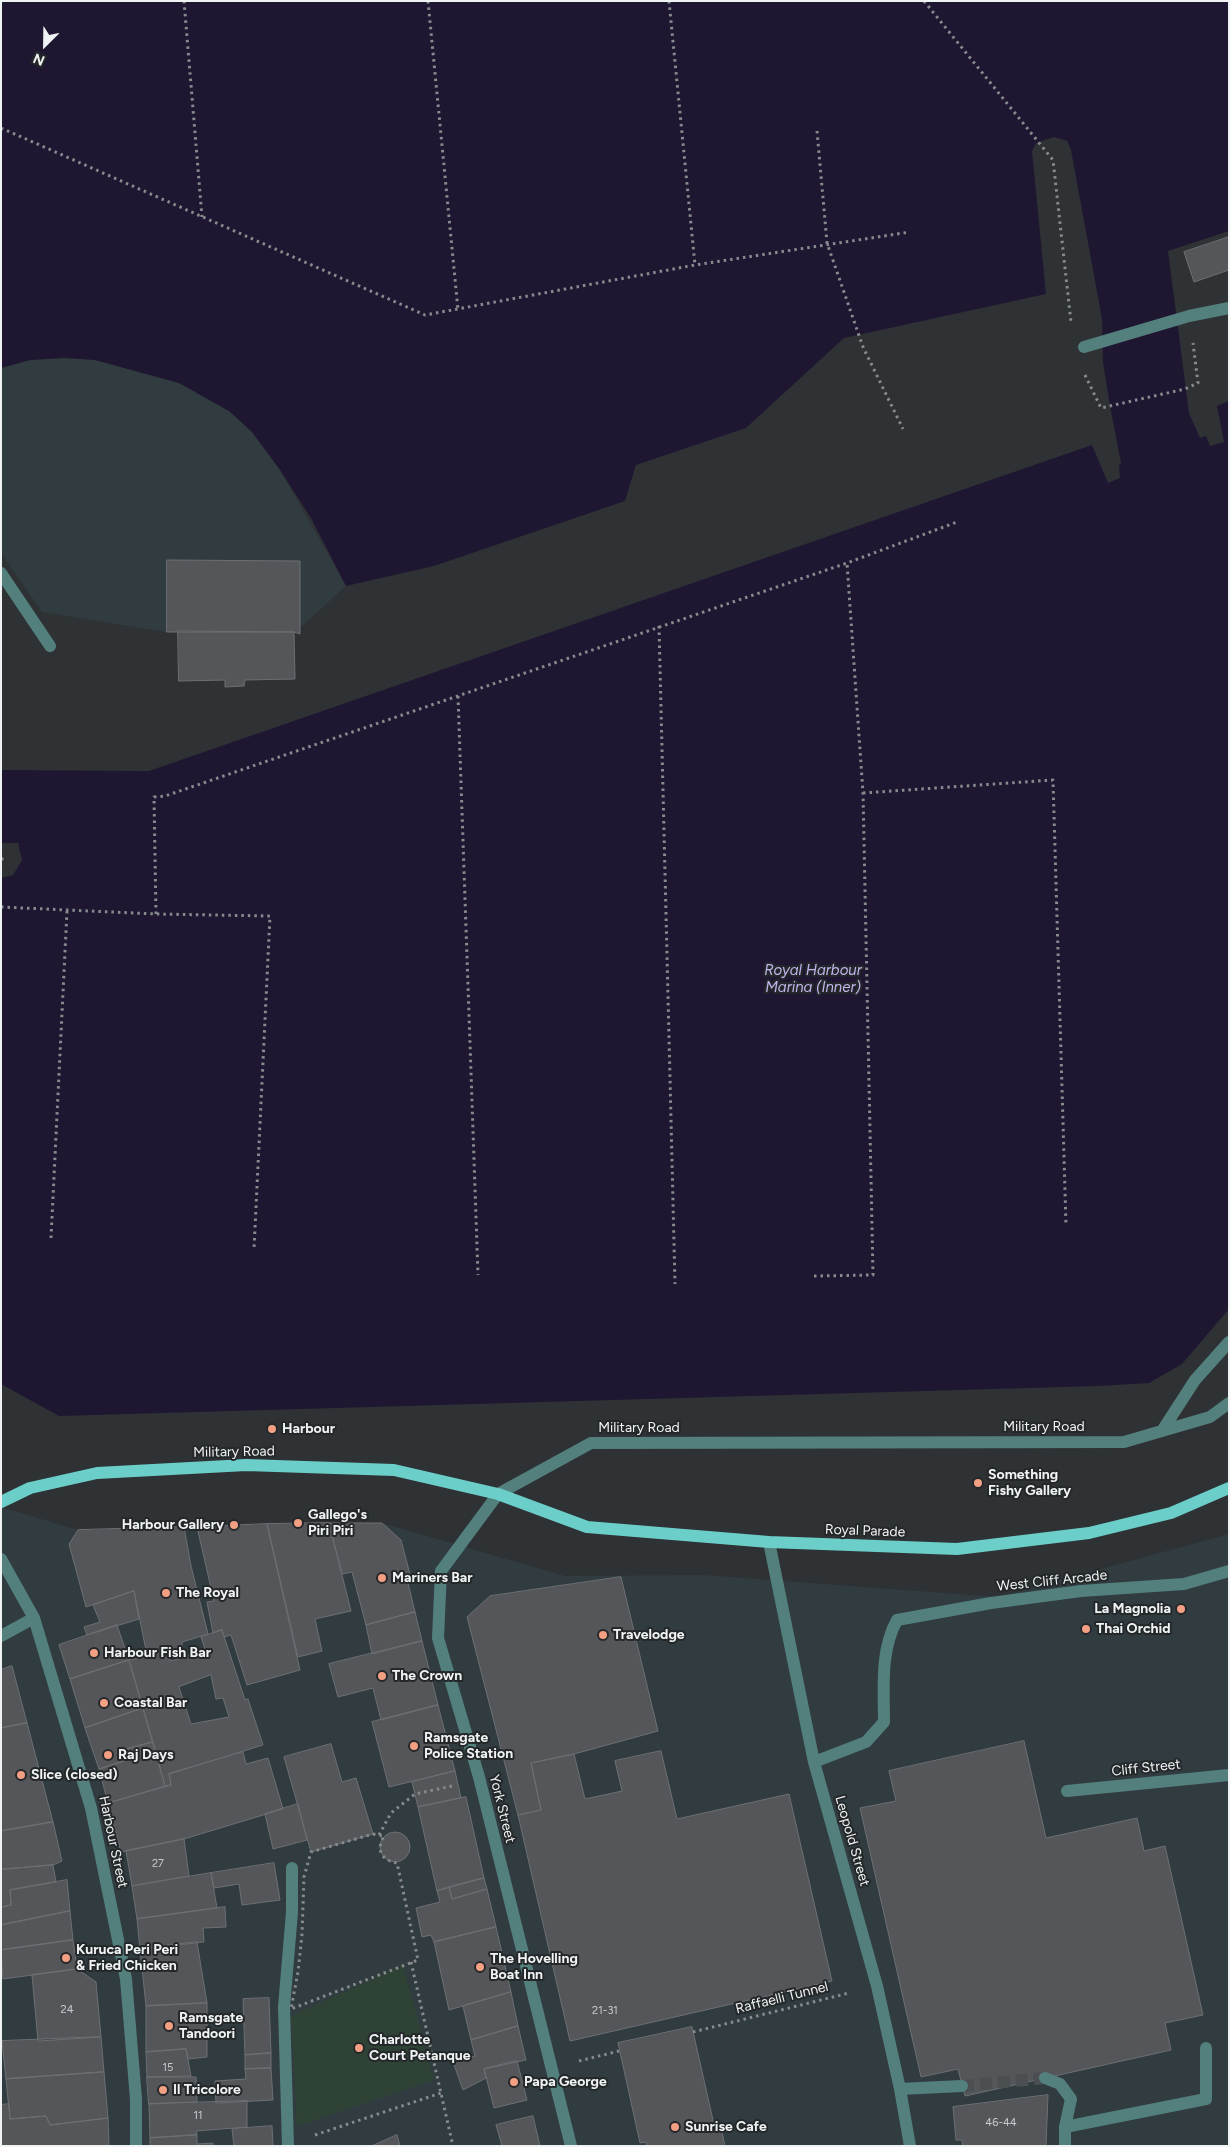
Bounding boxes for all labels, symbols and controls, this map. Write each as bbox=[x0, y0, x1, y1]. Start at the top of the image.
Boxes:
north arrow bbox=[20, 20, 70, 70]
text: N bbox=[31, 49, 47, 69]
water label: Royal Harbour Marina (Inner) bbox=[764, 962, 862, 997]
street label: Military Road bbox=[1003, 1419, 1085, 1435]
street label: Military Road bbox=[598, 1420, 680, 1436]
place label: Harbour bbox=[282, 1421, 335, 1437]
marker: Harbour bbox=[266, 1423, 278, 1435]
street label: Military Road bbox=[193, 1443, 275, 1461]
place label: Something Fishy Gallery bbox=[988, 1467, 1071, 1500]
marker: Something Fishy Gallery bbox=[972, 1477, 984, 1489]
place label: Gallego's Piri Piri bbox=[308, 1507, 367, 1540]
place label: Harbour Gallery bbox=[122, 1517, 224, 1533]
marker: Gallego's Piri Piri bbox=[292, 1517, 304, 1529]
marker: Harbour Gallery bbox=[228, 1519, 240, 1531]
street label: Royal Parade bbox=[825, 1521, 905, 1541]
street label: West Cliff Arcade bbox=[996, 1567, 1108, 1595]
place label: Mariners Bar bbox=[392, 1570, 473, 1586]
marker: Mariners Bar bbox=[376, 1572, 388, 1584]
place label: The Royal bbox=[176, 1585, 239, 1601]
marker: The Royal bbox=[160, 1587, 172, 1599]
place label: La Magnolia bbox=[1094, 1601, 1171, 1617]
marker: La Magnolia bbox=[1175, 1603, 1187, 1615]
place label: Thai Orchid bbox=[1096, 1621, 1171, 1637]
marker: Thai Orchid bbox=[1080, 1623, 1092, 1635]
place label: Travelodge bbox=[613, 1627, 685, 1643]
marker: Travelodge bbox=[597, 1629, 609, 1641]
place label: Harbour Fish Bar bbox=[104, 1645, 211, 1661]
marker: Harbour Fish Bar bbox=[88, 1647, 100, 1659]
place label: The Crown bbox=[392, 1668, 462, 1684]
marker: The Crown bbox=[376, 1670, 388, 1682]
place label: Coastal Bar bbox=[114, 1695, 187, 1711]
marker: Coastal Bar bbox=[98, 1697, 110, 1709]
place label: Ramsgate Police Station bbox=[424, 1730, 513, 1762]
marker: Ramsgate Police Station bbox=[408, 1740, 420, 1752]
place label: Raj Days bbox=[118, 1747, 174, 1763]
marker: Raj Days bbox=[102, 1749, 114, 1761]
street label: Cliff Street bbox=[1111, 1756, 1181, 1780]
place label: Slice (closed) bbox=[31, 1767, 118, 1783]
marker: Slice (closed) bbox=[15, 1769, 27, 1781]
street label: York Street bbox=[485, 1773, 519, 1845]
street label: Harbour Street bbox=[95, 1794, 131, 1890]
street label: Leopold Street bbox=[831, 1794, 873, 1888]
house number: 27 bbox=[152, 1857, 164, 1871]
place label: Kuruca Peri Peri & Fried Chicken bbox=[76, 1942, 178, 1974]
place label: The Hovelling Boat Inn bbox=[490, 1951, 578, 1984]
marker: Kuruca Peri Peri & Fried Chicken bbox=[60, 1952, 72, 1964]
marker: The Hovelling Boat Inn bbox=[474, 1961, 486, 1973]
street label: Raffaelli Tunnel bbox=[734, 1978, 830, 2018]
house number: 24 bbox=[61, 2003, 73, 2017]
house number: 21-31 bbox=[592, 2004, 618, 2018]
place label: Ramsgate Tandoori bbox=[179, 2010, 243, 2042]
marker: Ramsgate Tandoori bbox=[163, 2020, 175, 2032]
place label: Charlotte Court Petanque bbox=[369, 2032, 470, 2064]
marker: Charlotte Court Petanque bbox=[353, 2042, 365, 2054]
house number: 15 bbox=[163, 2061, 173, 2075]
place label: Papa George bbox=[524, 2074, 607, 2090]
marker: Papa George bbox=[508, 2076, 520, 2088]
place label: Il Tricolore bbox=[173, 2082, 241, 2098]
marker: Il Tricolore bbox=[157, 2084, 169, 2096]
house number: 11 bbox=[193, 2109, 203, 2123]
house number: 46-44 bbox=[985, 2116, 1017, 2130]
place label: Sunrise Cafe bbox=[685, 2119, 767, 2135]
marker: Sunrise Cafe bbox=[669, 2121, 681, 2133]

